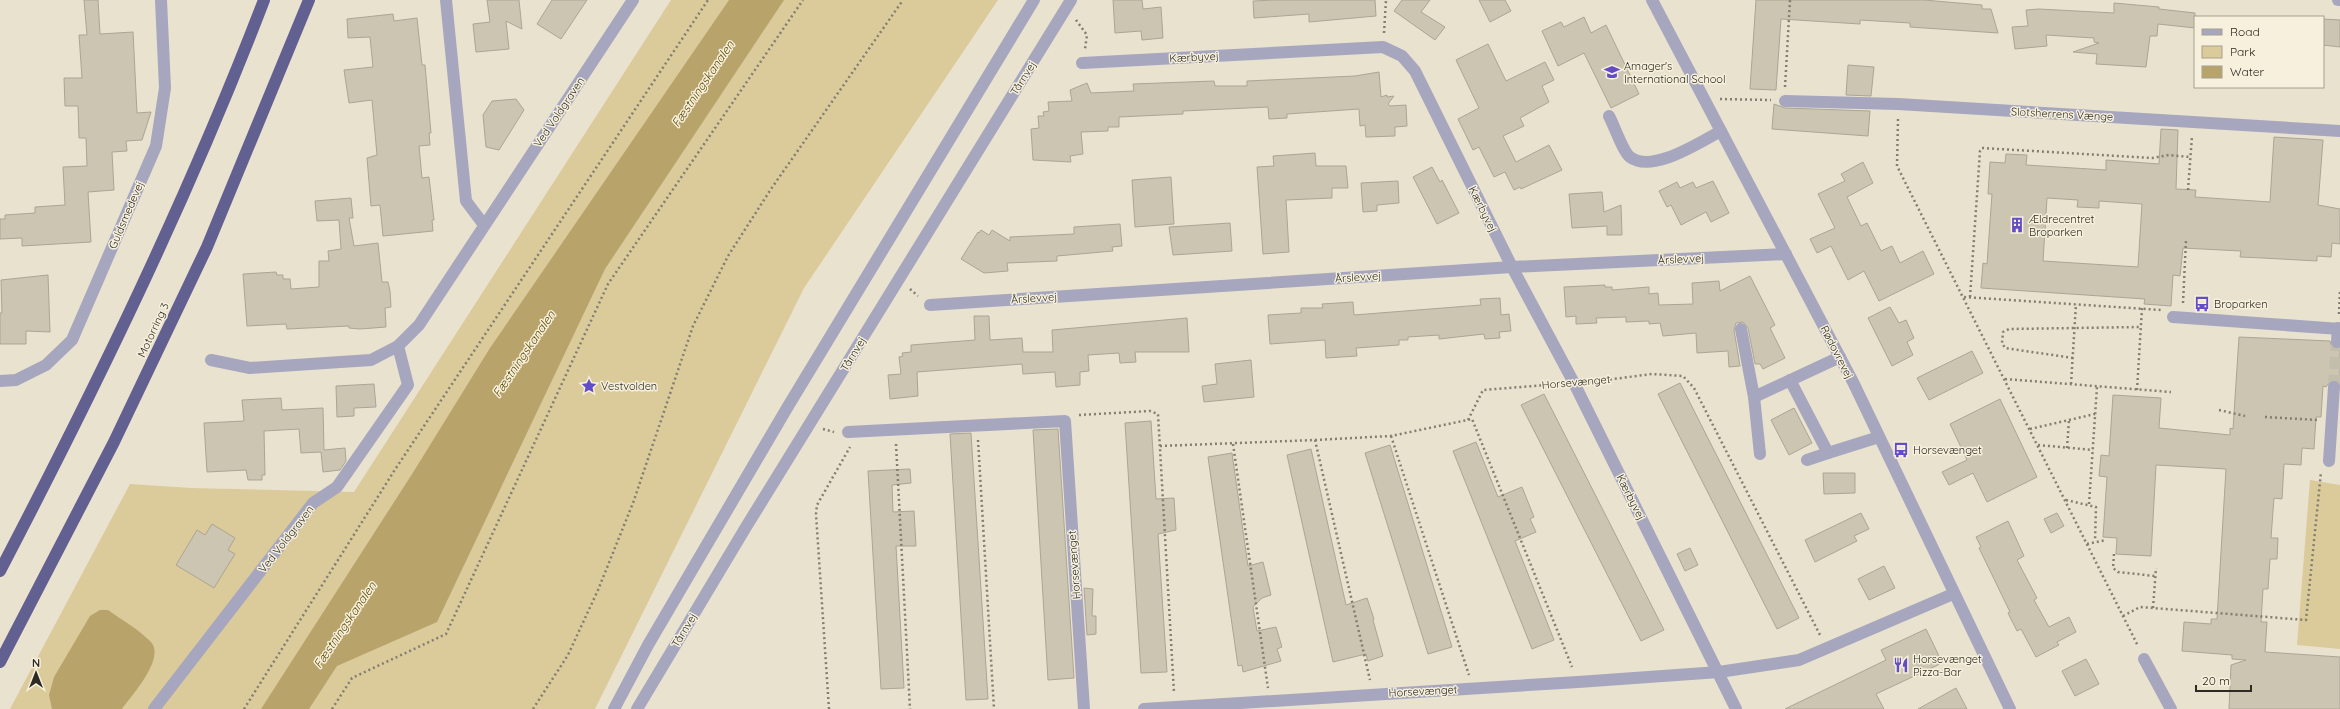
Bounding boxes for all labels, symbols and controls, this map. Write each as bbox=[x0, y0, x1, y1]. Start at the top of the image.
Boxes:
legend bbox=[2194, 16, 2324, 88]
text: Road bbox=[2230, 24, 2260, 39]
water label: Fæstningskanalen bbox=[668, 37, 738, 130]
text: Park bbox=[2230, 44, 2255, 59]
street label: Kærbyvej bbox=[1169, 49, 1219, 65]
street label: Tårnvej bbox=[1007, 58, 1039, 98]
place label: Amager's International School bbox=[1624, 59, 1726, 86]
school or university icon: Amager's International School bbox=[1603, 63, 1621, 81]
text: Water bbox=[2230, 64, 2265, 79]
street label: Ved Voldgraven bbox=[530, 74, 588, 150]
street label: Slotsherrens Vænge bbox=[2011, 104, 2113, 124]
street label: Guldsmedevej bbox=[105, 179, 147, 251]
street label: Kærbyvej bbox=[1466, 184, 1500, 234]
place label: Ældrecentret Broparken bbox=[2029, 212, 2095, 239]
building icon: Ældrecentret Broparken bbox=[2008, 216, 2026, 234]
street label: Årslevvej bbox=[1657, 251, 1705, 267]
street label: Årslevvej bbox=[1334, 268, 1382, 286]
street label: Årslevvej bbox=[1010, 289, 1058, 307]
bus stop icon: Broparken bbox=[2193, 295, 2211, 313]
place label: Broparken bbox=[2214, 297, 2268, 311]
street label: Motorring 3 bbox=[134, 300, 172, 360]
water label: Fæstningskanalen bbox=[489, 307, 559, 400]
street label: Rødovrevej bbox=[1818, 323, 1856, 381]
street label: Tårnvej bbox=[837, 334, 869, 374]
street label: Horsevænget bbox=[1541, 372, 1611, 392]
place icon: Vestvolden bbox=[580, 377, 598, 395]
place label: Vestvolden bbox=[601, 379, 657, 393]
bus stop icon: Horsevænget bbox=[1892, 441, 1910, 459]
place label: Horsevænget bbox=[1913, 443, 1982, 457]
street label: Kærbyvej bbox=[1614, 472, 1648, 522]
street label: Ved Voldgraven bbox=[255, 503, 317, 575]
street label: Horsevænget bbox=[1065, 530, 1083, 600]
water label: Fæstningskanalen bbox=[310, 578, 380, 671]
street label: Tårnvej bbox=[668, 610, 700, 650]
place label: Horsevænget Pizza-Bar bbox=[1913, 652, 1982, 679]
north arrow bbox=[16, 653, 56, 693]
text: N bbox=[32, 656, 40, 670]
restaurant icon: Horsevænget Pizza-Bar bbox=[1892, 656, 1910, 674]
scale bar bbox=[2196, 667, 2251, 693]
text: 20 m bbox=[2202, 673, 2230, 688]
street label: Horsevænget bbox=[1388, 682, 1458, 700]

